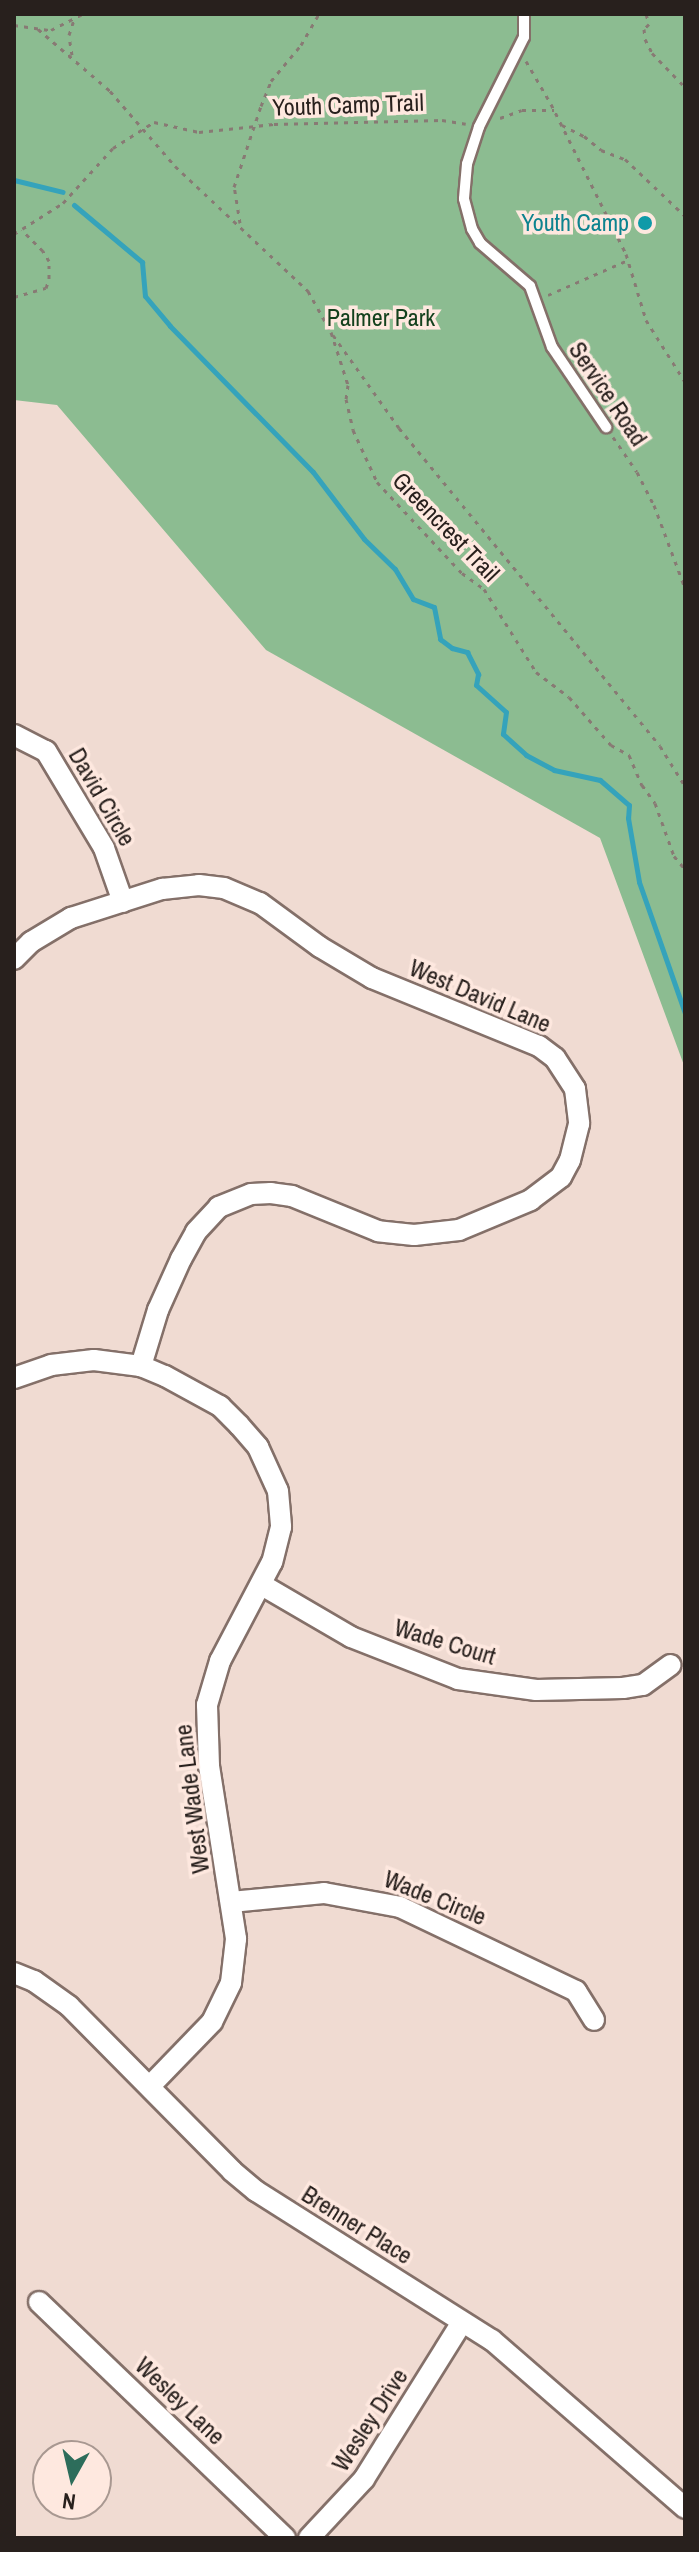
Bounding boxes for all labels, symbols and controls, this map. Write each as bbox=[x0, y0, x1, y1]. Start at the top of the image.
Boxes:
street label: Youth Camp Trail bbox=[272, 88, 424, 122]
place label: Youth Camp bbox=[521, 209, 629, 237]
marker: Youth Camp bbox=[636, 214, 654, 232]
park label: Palmer Park bbox=[327, 304, 435, 332]
street label: Service Road bbox=[563, 337, 653, 451]
street label: Greencrest Trail bbox=[387, 466, 505, 588]
street label: David Circle bbox=[62, 743, 142, 851]
street label: West David Lane bbox=[405, 953, 555, 1039]
street label: Wade Court bbox=[391, 1613, 499, 1671]
street label: West Wade Lane bbox=[169, 1723, 215, 1875]
street label: Wade Circle bbox=[380, 1865, 490, 1931]
street label: Brenner Place bbox=[296, 2180, 418, 2270]
street label: Wesley Lane bbox=[129, 2351, 231, 2451]
street label: Wesley Drive bbox=[326, 2363, 414, 2477]
north arrow bbox=[32, 2440, 112, 2520]
text: N bbox=[60, 2486, 77, 2518]

